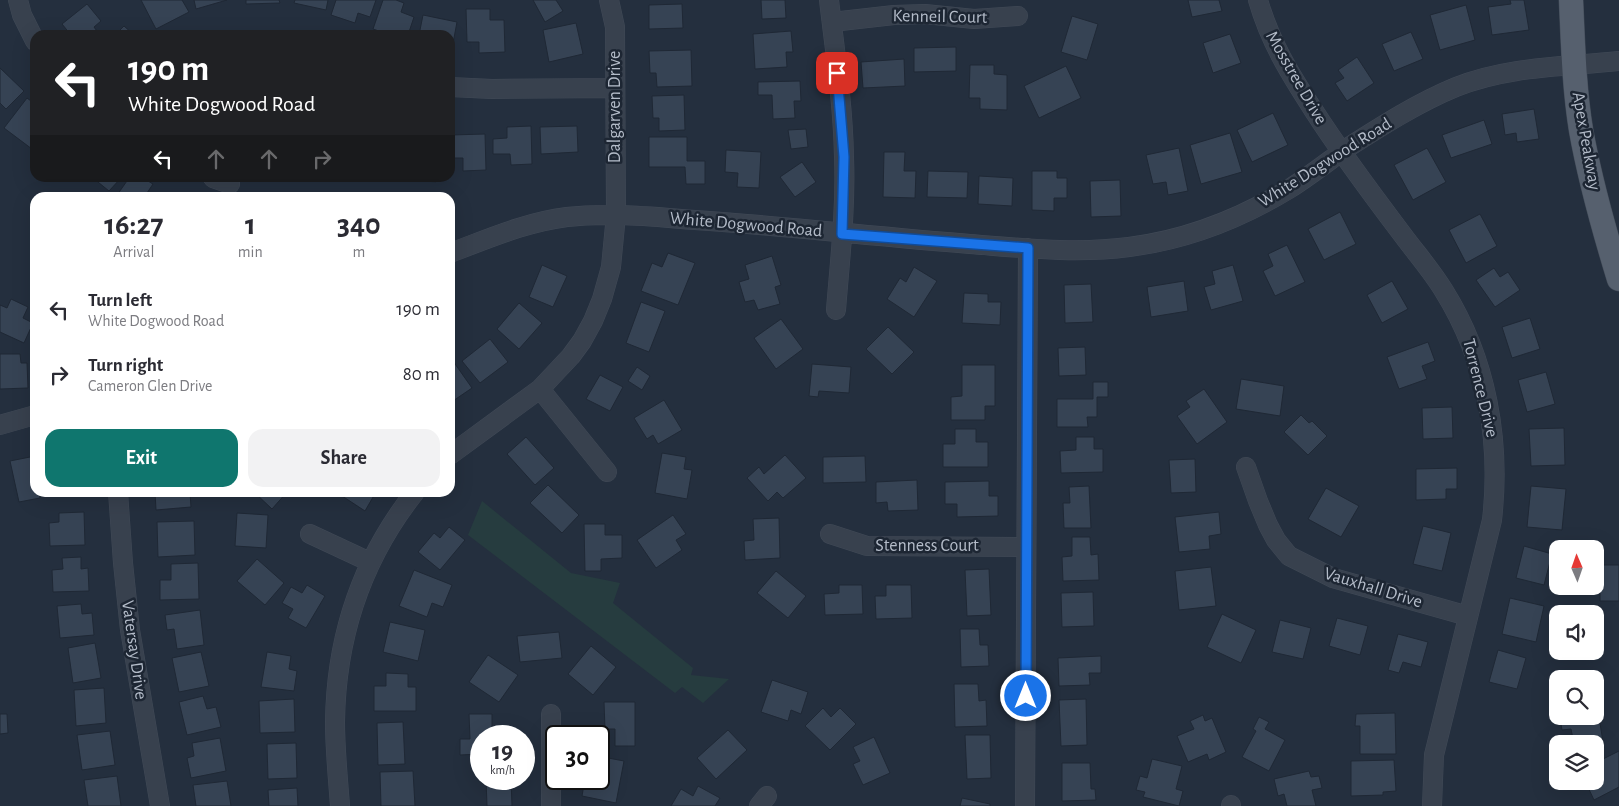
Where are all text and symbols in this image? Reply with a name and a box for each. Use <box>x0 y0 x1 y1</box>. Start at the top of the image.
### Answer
street label: Kenneil Court <box>893 7 988 27</box>
street label: Mosstree Drive <box>1262 28 1330 128</box>
icon: left <box>45 50 110 115</box>
street label: Dalgarven Drive <box>606 51 624 163</box>
text: 190 m <box>128 52 209 87</box>
pin <box>816 52 858 94</box>
icon: arrive <box>823 59 851 87</box>
street label: Apex Peakway <box>1569 91 1604 192</box>
text: White Dogwood Road <box>128 93 315 115</box>
street label: White Dogwood Road <box>1255 115 1395 211</box>
icon: left <box>149 145 177 173</box>
icon: ahead <box>202 145 230 173</box>
icon: ahead <box>255 145 283 173</box>
icon: right <box>308 145 336 173</box>
street label: White Dogwood Road <box>669 209 823 241</box>
text: 16:27 <box>104 210 164 240</box>
text: 1 <box>245 210 256 240</box>
text: 340 <box>337 210 381 240</box>
text: Arrival <box>113 244 154 260</box>
text: min <box>238 244 263 260</box>
text: m <box>352 244 365 260</box>
text: Turn left <box>88 291 152 310</box>
icon: left <box>45 296 73 324</box>
text: 190 m <box>396 300 440 319</box>
text: White Dogwood Road <box>88 313 224 329</box>
street label: Torrence Drive <box>1459 337 1501 439</box>
text: Turn right <box>88 356 163 375</box>
icon: right <box>45 361 73 389</box>
text: 80 m <box>403 365 440 384</box>
text: Cameron Glen Drive <box>88 378 212 394</box>
button: Exit <box>45 429 238 487</box>
button: Share <box>248 429 440 487</box>
street label: Stenness Court <box>875 537 979 555</box>
north arrow <box>1549 540 1604 595</box>
map controls <box>1549 540 1604 790</box>
street label: Vauxhall Drive <box>1322 565 1424 611</box>
street label: Vatersay Drive <box>118 599 150 701</box>
button: sound <box>1549 605 1604 660</box>
position arrow <box>999 669 1051 721</box>
button: search <box>1549 670 1604 725</box>
speed limit sign: 30 <box>545 725 610 790</box>
button: layers <box>1549 735 1604 790</box>
text: 19 <box>492 739 513 764</box>
text: km/h <box>490 764 515 776</box>

